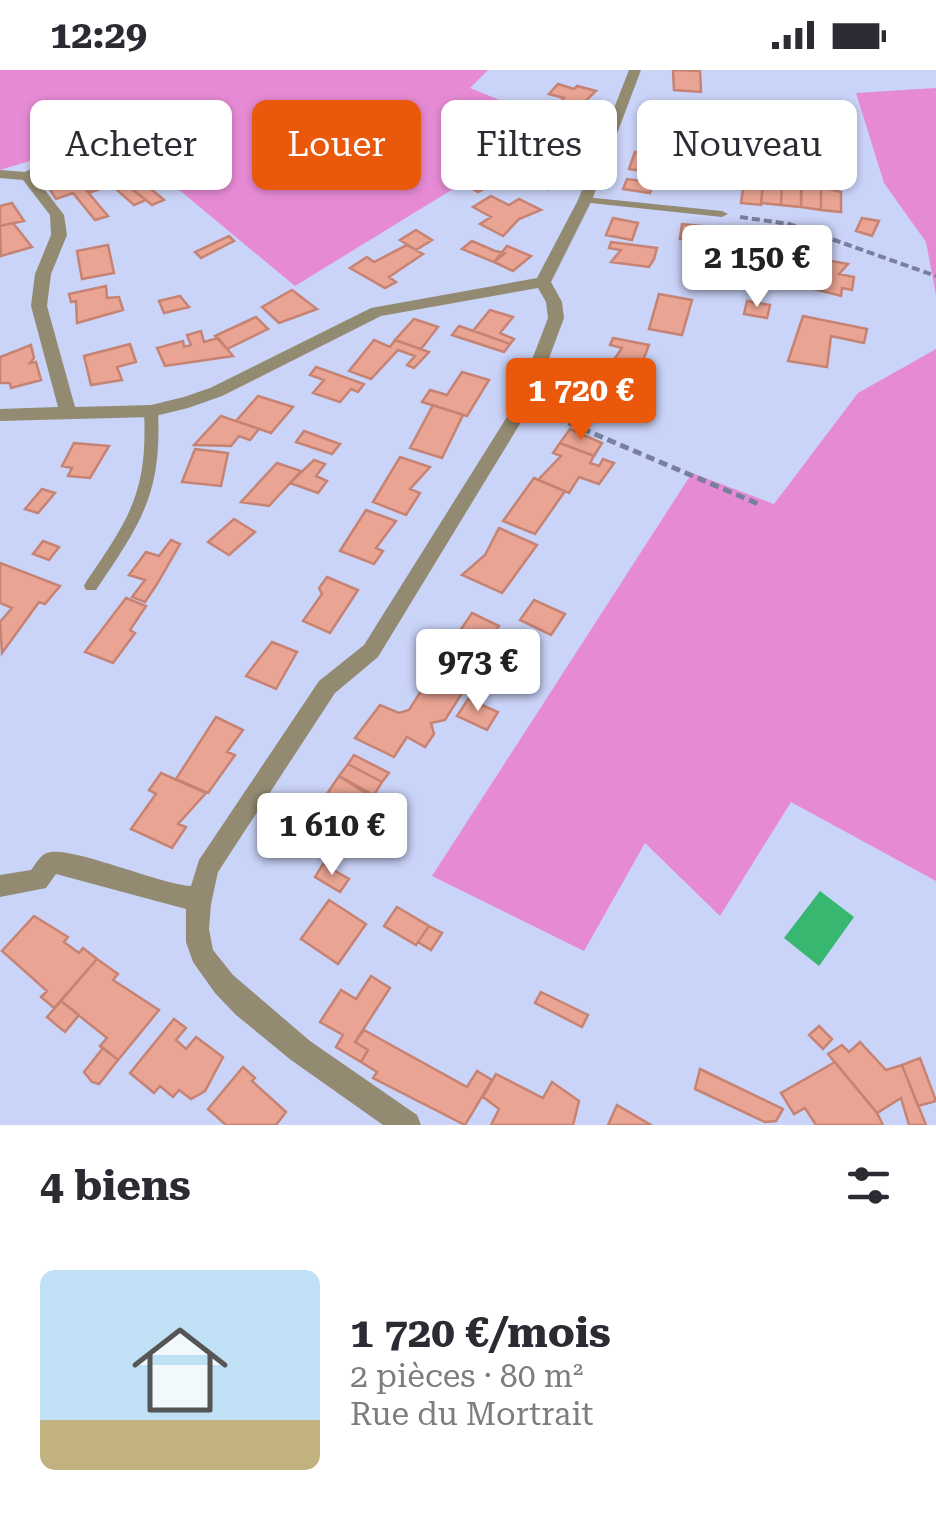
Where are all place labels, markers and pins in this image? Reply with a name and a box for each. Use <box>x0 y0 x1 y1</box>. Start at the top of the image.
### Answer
pin: 2 150 € <box>665 225 849 310</box>
pin: 1 720 € <box>489 358 673 443</box>
pin: 973 € <box>408 629 548 714</box>
pin: 1 610 € <box>240 793 424 878</box>

